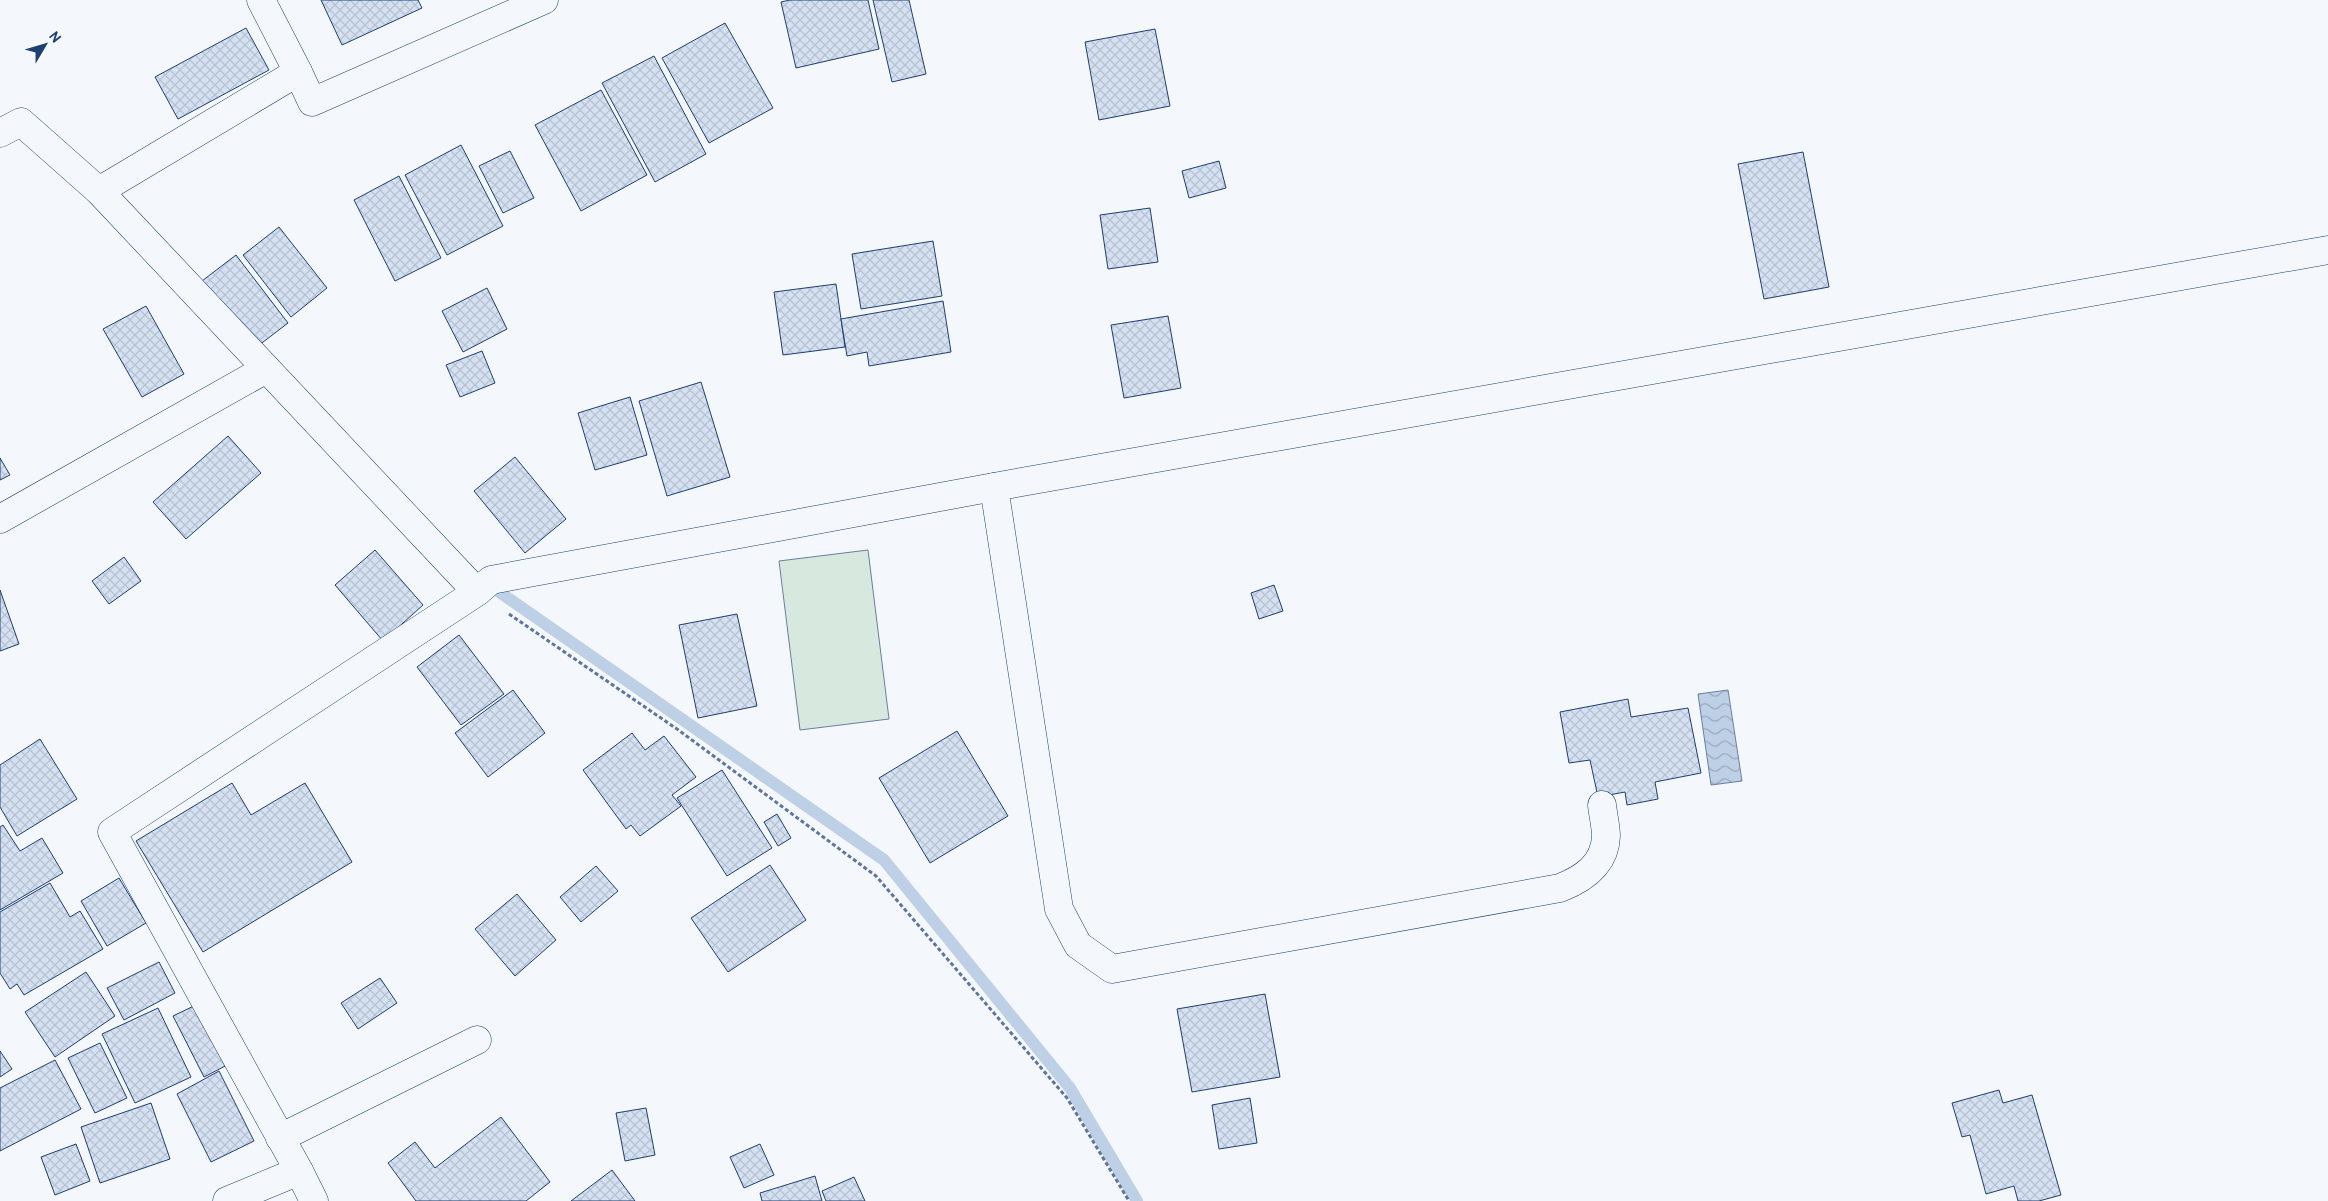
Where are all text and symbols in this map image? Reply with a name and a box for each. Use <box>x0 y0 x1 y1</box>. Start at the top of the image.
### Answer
north arrow <box>20 20 70 70</box>
text: N <box>44 29 64 47</box>

